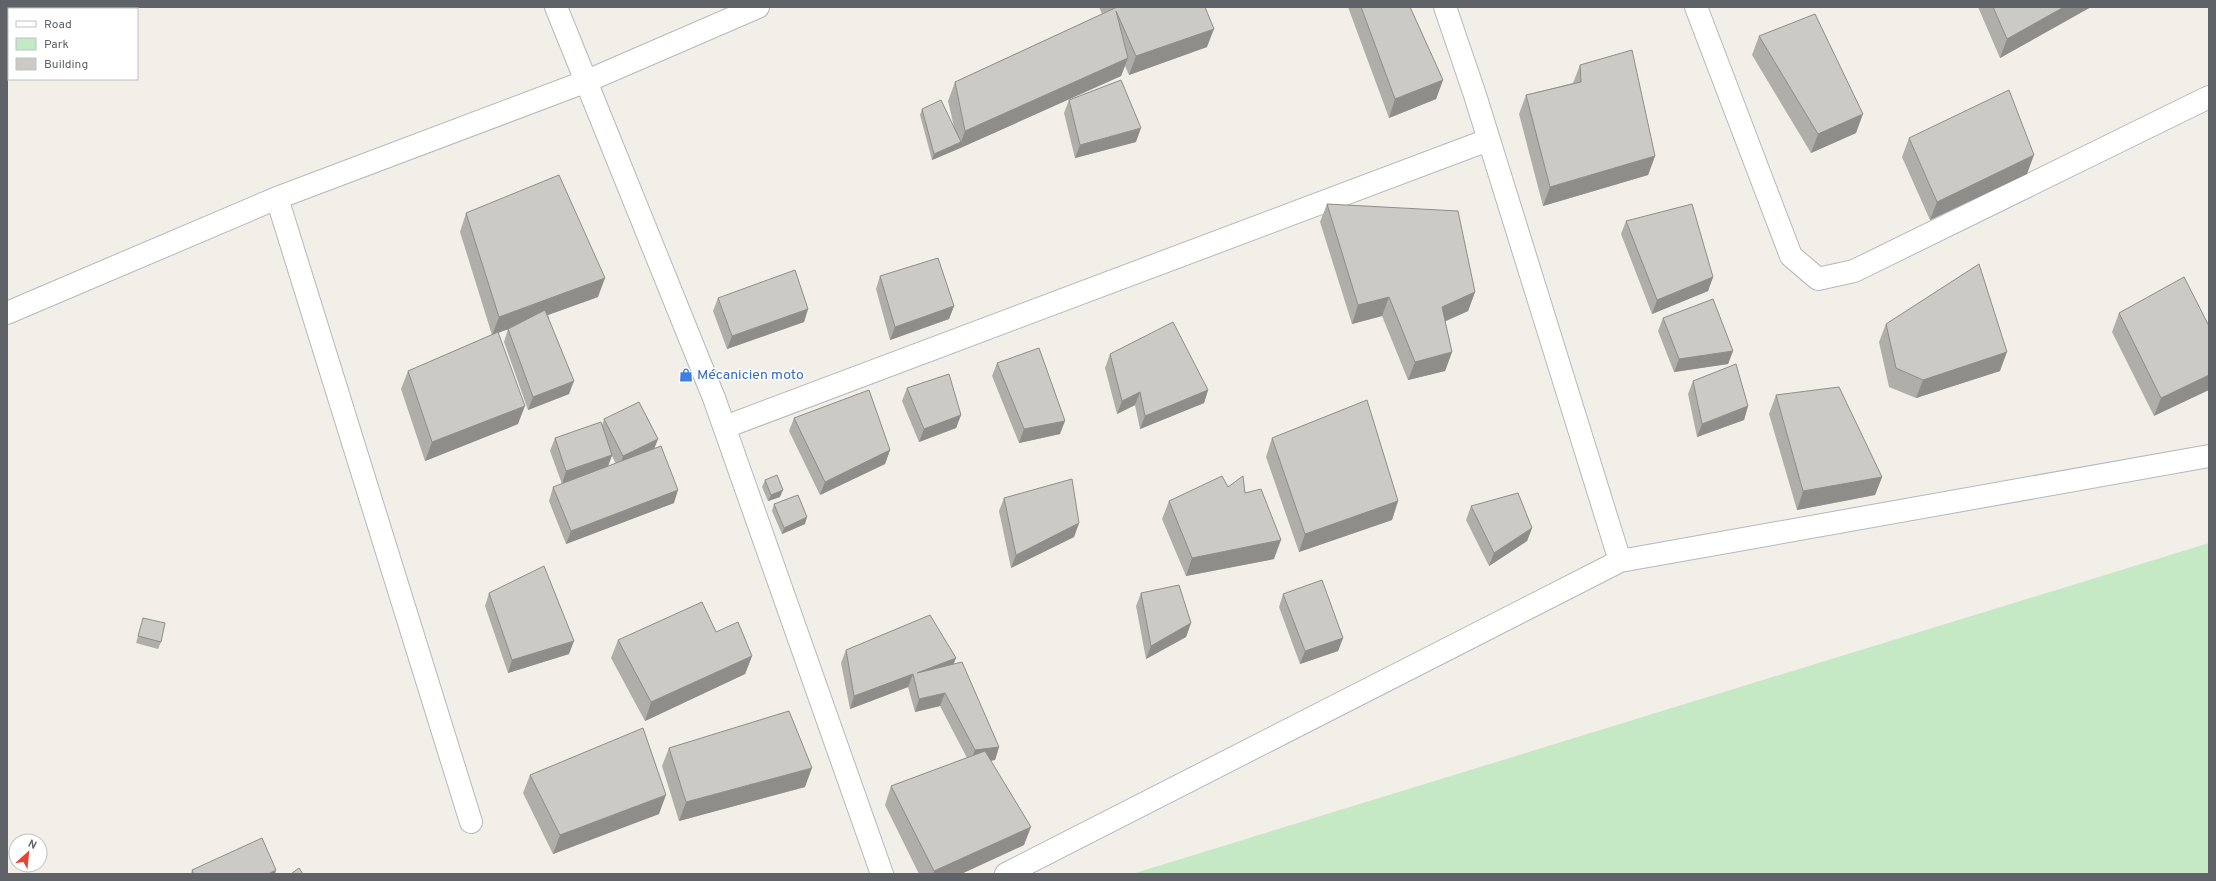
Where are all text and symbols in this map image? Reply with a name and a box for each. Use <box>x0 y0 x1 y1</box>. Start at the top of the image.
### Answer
legend <box>8 8 138 80</box>
text: Road <box>44 17 72 33</box>
text: Park <box>44 37 69 53</box>
text: Building <box>44 57 88 73</box>
shop icon: Mécanicien moto <box>678 367 694 383</box>
place label: Mécanicien moto <box>697 367 804 384</box>
north arrow <box>8 833 48 873</box>
text: N <box>25 837 39 853</box>

